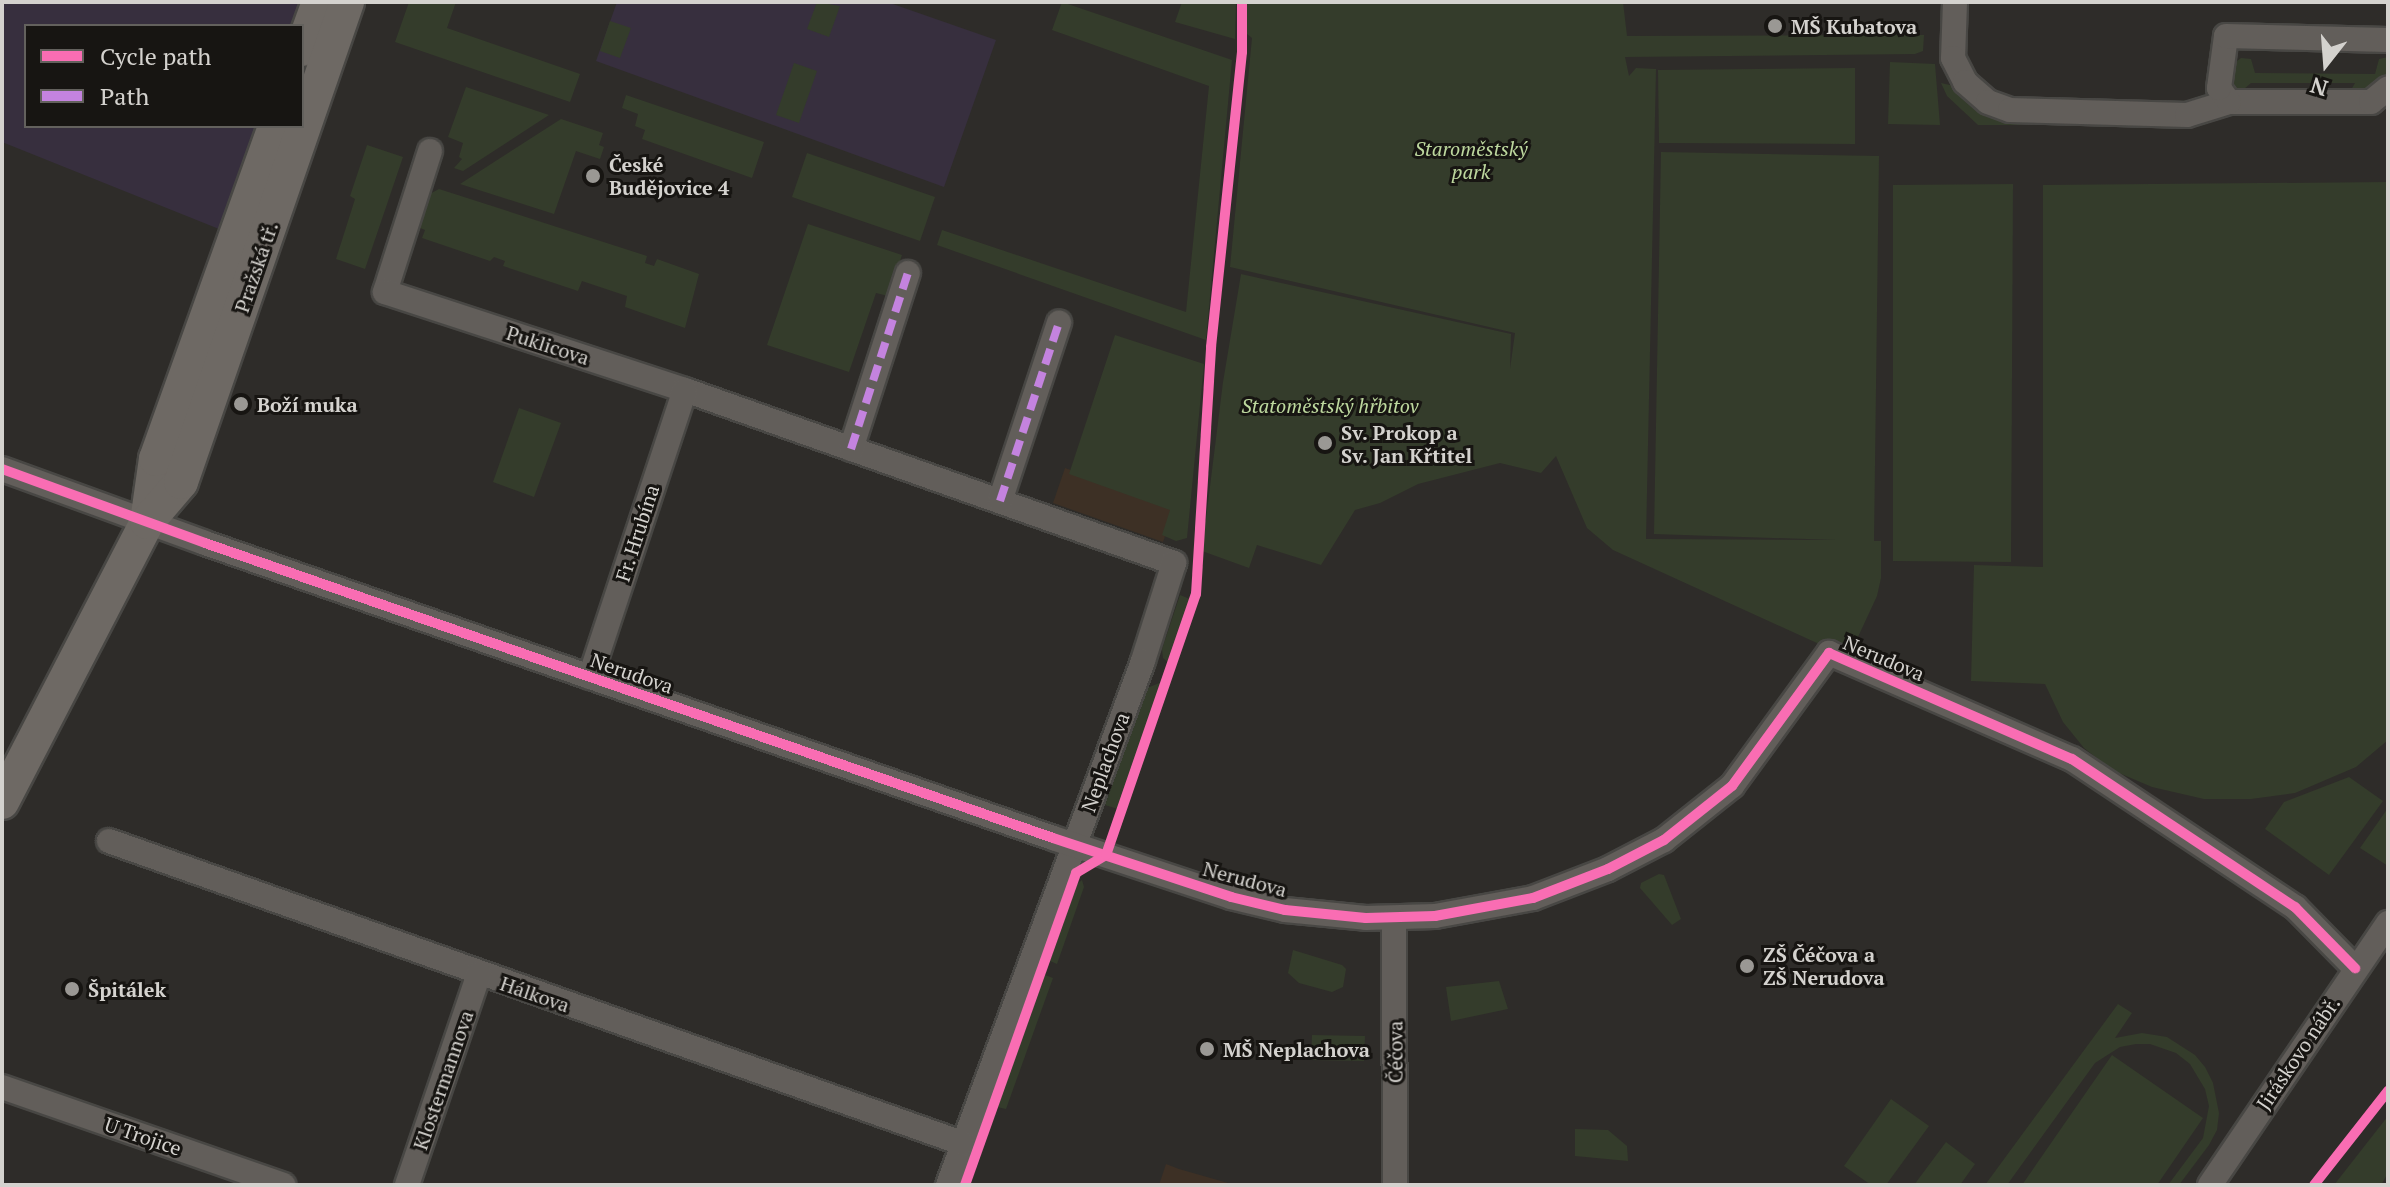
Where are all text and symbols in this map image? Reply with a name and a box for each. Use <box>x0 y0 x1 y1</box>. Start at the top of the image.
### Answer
place label: MŠ Kubatova <box>1791 14 1917 38</box>
marker: MŠ Kubatova <box>1766 17 1784 35</box>
legend <box>24 24 304 128</box>
north arrow <box>2286 24 2366 104</box>
text: Cycle path <box>100 40 211 72</box>
text: N <box>2307 71 2331 104</box>
text: Path <box>100 80 149 112</box>
park label: Staroměstský park <box>1414 137 1528 184</box>
place label: České Budějovice 4 <box>609 152 729 199</box>
marker: České Budějovice 4 <box>584 167 602 185</box>
street label: Pražská tř. <box>229 219 283 315</box>
street label: Puklicova <box>504 320 592 370</box>
place label: Boží muka <box>257 392 358 416</box>
park label: Statoměstský hřbitov <box>1241 393 1419 417</box>
marker: Boží muka <box>232 395 250 413</box>
place label: Sv. Prokop a Sv. Jan Křtitel <box>1341 420 1473 467</box>
marker: Sv. Prokop a Sv. Jan Křtitel <box>1316 434 1334 452</box>
street label: Fr. Hrubína <box>610 481 664 585</box>
street label: Nerudova <box>1840 630 1928 686</box>
street label: Nerudova <box>587 648 677 698</box>
street label: Neplachova <box>1076 709 1134 815</box>
street label: Nerudova <box>1200 856 1290 902</box>
place label: ZŠ Čéčova a ZŠ Nerudova <box>1763 942 1885 989</box>
marker: ZŠ Čéčova a ZŠ Nerudova <box>1738 957 1756 975</box>
street label: Hálkova <box>497 971 573 1017</box>
place label: Špitálek <box>88 977 166 1001</box>
marker: Špitálek <box>63 980 81 998</box>
street label: Jiráskovo nábř. <box>2251 992 2345 1114</box>
street label: Klostermannova <box>408 1007 478 1153</box>
street label: Čéčova <box>1383 1021 1407 1083</box>
place label: MŠ Neplachova <box>1223 1037 1370 1061</box>
marker: MŠ Neplachova <box>1198 1040 1216 1058</box>
street label: U Trojice <box>101 1112 185 1160</box>

